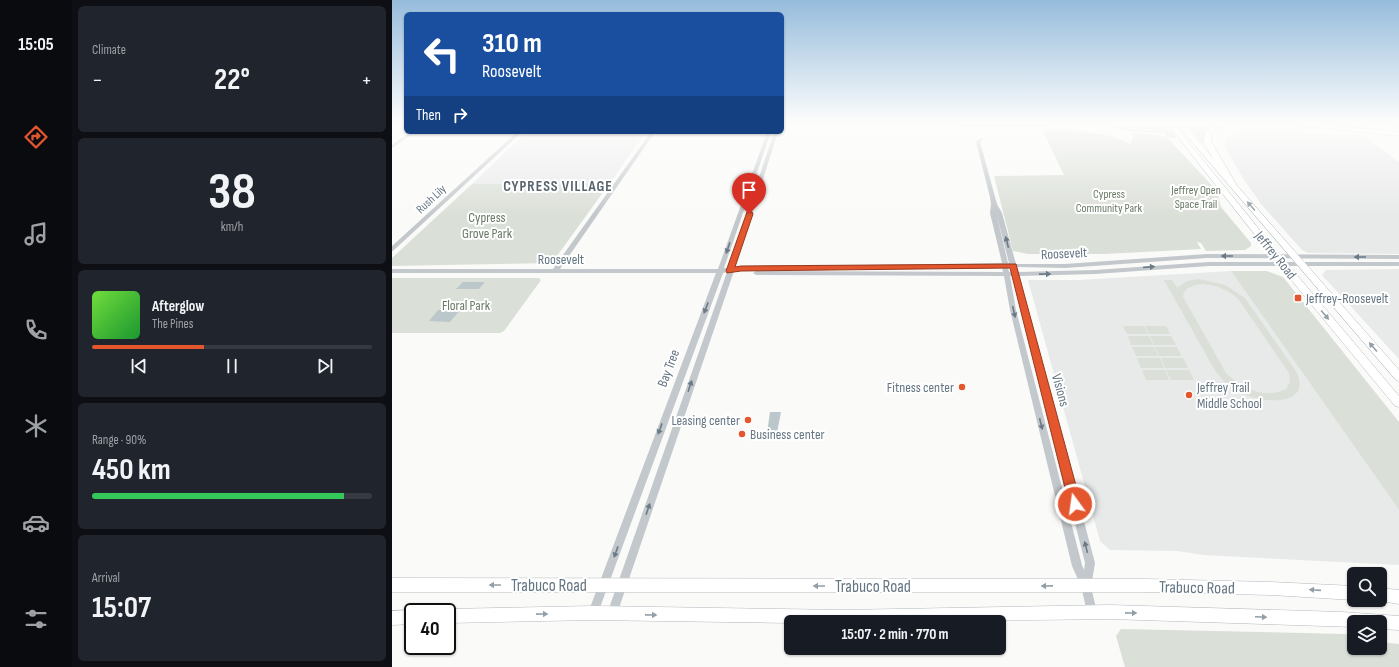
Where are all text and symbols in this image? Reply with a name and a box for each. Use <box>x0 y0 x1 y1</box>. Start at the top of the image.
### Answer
text: 310 m <box>482 27 542 60</box>
icon: left <box>416 28 468 80</box>
text: 15:05 <box>18 34 54 55</box>
text: Climate <box>92 42 126 58</box>
text: Roosevelt <box>482 61 542 82</box>
text: 22° <box>214 62 250 98</box>
text: − <box>92 67 103 94</box>
text: + <box>361 67 372 94</box>
icon: right <box>449 104 471 126</box>
text: Then <box>416 106 441 125</box>
icon: directions <box>22 123 50 151</box>
text: 38 <box>208 161 256 224</box>
pin <box>732 173 766 214</box>
district label: CYPRESS VILLAGE <box>503 177 613 196</box>
icon: arrive <box>738 179 760 201</box>
street label: Rush Lily <box>413 182 450 217</box>
park label: Jeffrey Open Space Trail <box>1170 183 1221 212</box>
park label: Cypress Community Park <box>1076 187 1143 216</box>
one-way arrow <box>1246 201 1255 211</box>
park label: Cypress Grove Park <box>462 209 513 242</box>
text: km/h <box>221 219 243 235</box>
icon: music <box>22 220 50 248</box>
street label: Jeffrey Road <box>1250 227 1300 283</box>
one-way arrow <box>1004 236 1010 248</box>
one-way arrow <box>725 242 731 254</box>
street label: Roosevelt <box>1040 244 1088 263</box>
street label: Roosevelt <box>538 251 584 268</box>
one-way arrow <box>1220 253 1233 259</box>
one-way arrow <box>1353 254 1366 260</box>
one-way arrow <box>1143 264 1155 271</box>
one-way arrow <box>1039 270 1051 277</box>
place label: Jeffrey-Roosevelt <box>1305 290 1389 307</box>
marker: Jeffrey-Roosevelt <box>1293 293 1303 303</box>
text: Afterglow <box>152 297 204 316</box>
park label: Floral Park <box>442 297 491 314</box>
one-way arrow <box>703 302 709 314</box>
one-way arrow <box>1011 306 1017 318</box>
one-way arrow <box>1321 310 1330 321</box>
icon: phone <box>22 316 50 344</box>
text: The Pines <box>152 316 193 332</box>
one-way arrow <box>1368 342 1377 352</box>
street label: Bay Tree <box>654 347 683 389</box>
icon: previous <box>128 355 150 377</box>
icon: pause <box>221 355 243 377</box>
icon: next <box>314 355 336 377</box>
street label: Visions <box>1048 372 1073 408</box>
place label: Fitness center <box>887 379 954 396</box>
place label: Jeffrey Trail Middle School <box>1196 379 1262 412</box>
one-way arrow <box>687 380 693 392</box>
marker: Fitness center <box>957 382 967 392</box>
marker: Jeffrey Trail Middle School <box>1184 390 1194 400</box>
icon: climate <box>22 412 50 440</box>
place label: Leasing center <box>671 412 740 429</box>
marker: Leasing center <box>743 415 753 425</box>
one-way arrow <box>1038 418 1044 430</box>
one-way arrow <box>657 424 663 436</box>
place label: Business center <box>750 426 825 443</box>
marker: Business center <box>737 429 747 439</box>
text: Range · 90% <box>92 432 146 448</box>
text: 450 km <box>92 452 171 488</box>
position arrow <box>1054 483 1096 525</box>
one-way arrow <box>645 503 651 515</box>
icon: car <box>22 509 50 537</box>
one-way arrow <box>1083 540 1089 552</box>
one-way arrow <box>613 546 619 558</box>
map controls <box>1347 567 1387 655</box>
button: search <box>1347 567 1387 607</box>
text: Arrival <box>92 570 120 586</box>
street label: Trabuco Road <box>511 576 587 596</box>
street label: Trabuco Road <box>835 577 911 597</box>
street label: Trabuco Road <box>1159 577 1235 599</box>
one-way arrow <box>488 582 501 588</box>
one-way arrow <box>812 583 825 589</box>
one-way arrow <box>1040 583 1053 589</box>
one-way arrow <box>1309 587 1321 594</box>
text: 15:07 <box>92 590 151 626</box>
speed limit sign: 40 <box>404 603 456 655</box>
icon: filters <box>22 605 50 633</box>
one-way arrow <box>1125 610 1138 616</box>
one-way arrow <box>536 611 549 617</box>
one-way arrow <box>645 611 657 618</box>
one-way arrow <box>1255 613 1267 620</box>
button: layers <box>1347 615 1387 655</box>
text: 15:07 · 2 min · 770 m <box>841 625 949 644</box>

